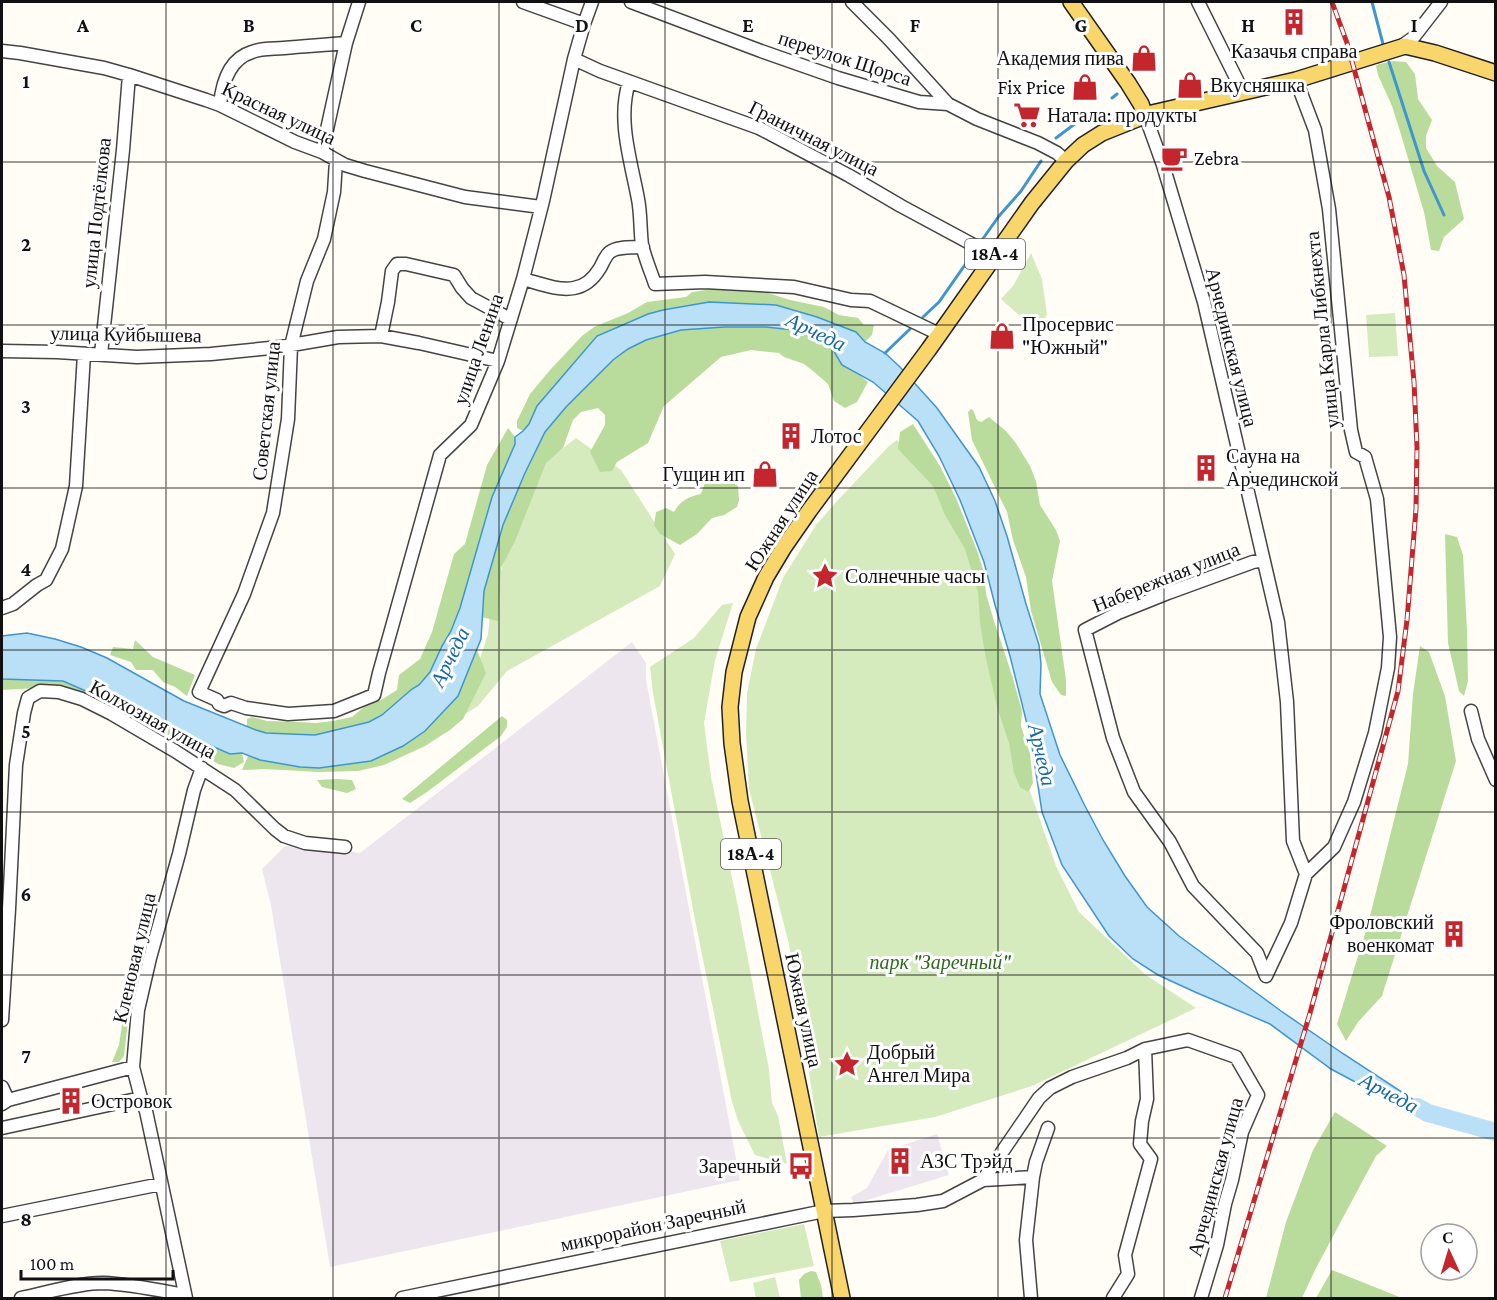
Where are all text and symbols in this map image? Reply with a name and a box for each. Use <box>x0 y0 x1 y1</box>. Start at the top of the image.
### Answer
building icon: Казачья справа <box>1279 7 1309 37</box>
text: A <box>76 14 90 36</box>
text: B <box>243 14 255 36</box>
text: C <box>410 14 422 36</box>
text: D <box>575 14 589 36</box>
text: E <box>742 14 754 36</box>
text: F <box>910 14 921 36</box>
text: G <box>1075 14 1088 36</box>
text: H <box>1241 14 1255 36</box>
text: I <box>1411 14 1418 36</box>
street label: переулок Щорса <box>775 26 914 91</box>
place label: Казачья справа <box>1231 40 1357 63</box>
shop icon: Академия пива <box>1129 43 1159 73</box>
place label: Академия пива <box>996 47 1124 70</box>
text: 1 <box>22 70 30 92</box>
shop icon: Вкусняшка <box>1175 70 1205 100</box>
shop icon: Fix Price <box>1070 72 1100 102</box>
place label: Вкусняшка <box>1210 74 1305 97</box>
place label: Fix Price <box>998 76 1065 98</box>
street label: Красная улица <box>218 77 339 150</box>
street label: Граничная улица <box>745 96 883 181</box>
supermarket icon: Натала: продукты <box>1012 100 1042 130</box>
place label: Натала: продукты <box>1047 104 1197 127</box>
street label: улица Подтёлкова <box>77 136 116 290</box>
cafe icon: Zebra <box>1159 143 1189 173</box>
place label: Zebra <box>1194 147 1239 169</box>
street label: улица Карла Либкнехта <box>1301 230 1344 430</box>
text: 2 <box>21 233 31 255</box>
road number: 18А-4 <box>965 239 1025 269</box>
street label: Арчединская улица <box>1201 265 1263 429</box>
street label: улица Ленина <box>449 290 508 408</box>
water label: Арчеда <box>781 307 850 356</box>
place label: Просервис "Южный" <box>1022 313 1114 358</box>
shop icon: Просервис "Южный" <box>987 321 1017 351</box>
street label: улица Куйбышева <box>50 322 202 347</box>
street label: Советская улица <box>248 340 285 482</box>
text: 3 <box>21 395 31 417</box>
building icon: Лотос <box>776 421 806 451</box>
place label: Лотос <box>811 425 862 447</box>
place label: Сауна на Арчединской <box>1226 445 1339 491</box>
building icon: Сауна на Арчединской <box>1191 453 1221 483</box>
shop icon: Гущин ип <box>750 459 780 489</box>
place label: Гущин ип <box>662 463 745 486</box>
street label: Южная улица <box>740 465 823 575</box>
street label: Набережная улица <box>1089 537 1243 617</box>
text: 4 <box>21 558 32 580</box>
place icon: Солнечные часы <box>810 561 840 591</box>
place label: Солнечные часы <box>845 565 985 587</box>
water label: Арчеда <box>425 623 475 692</box>
street label: Колхозная улица <box>85 675 220 764</box>
text: 5 <box>21 720 31 742</box>
water label: Арчеда <box>1023 720 1061 788</box>
road number: 18А-4 <box>721 839 781 869</box>
text: 6 <box>21 883 31 905</box>
street label: Кленовая улица <box>108 890 161 1026</box>
place label: Фроловский военкомат <box>1329 911 1434 956</box>
building icon: Фроловский военкомат <box>1439 919 1469 949</box>
street label: Южная улица <box>780 951 827 1070</box>
park label: парк "Заречный" <box>870 951 1011 974</box>
place label: Добрый Ангел Мира <box>867 1041 970 1087</box>
text: 7 <box>21 1045 31 1067</box>
place icon: Добрый Ангел Мира <box>832 1049 862 1079</box>
water label: Арчеда <box>1354 1067 1422 1118</box>
building icon: Островок <box>56 1086 86 1116</box>
place label: Островок <box>91 1090 173 1113</box>
street label: Арчединская улица <box>1183 1095 1248 1259</box>
building icon: АЗС Трэйд <box>885 1146 915 1176</box>
place label: АЗС Трэйд <box>920 1150 1012 1173</box>
bus stop icon: Заречный <box>786 1151 816 1181</box>
place label: Заречный <box>699 1155 781 1178</box>
street label: микрорайон Заречный <box>558 1195 748 1256</box>
text: 8 <box>20 1208 32 1230</box>
north arrow <box>1419 1222 1479 1282</box>
text: С <box>1442 1229 1454 1246</box>
scale bar <box>21 1243 172 1281</box>
text: 100 m <box>30 1254 75 1274</box>

